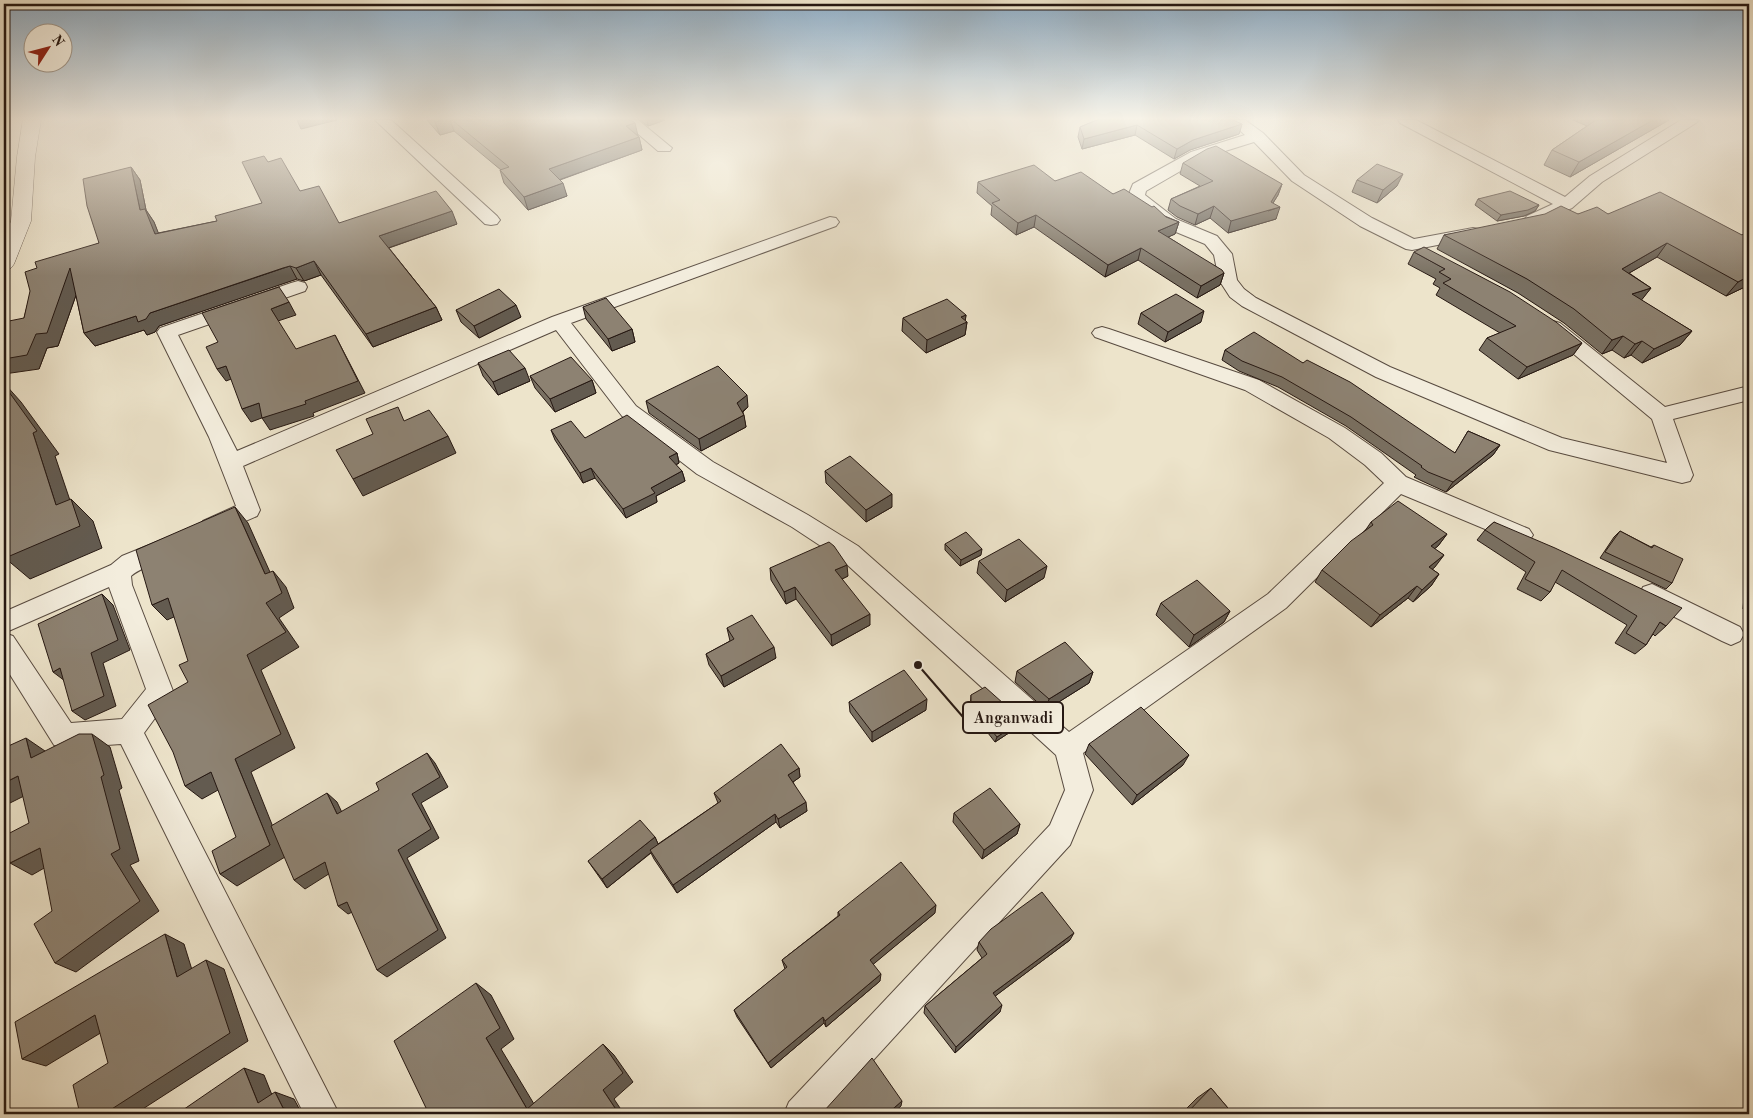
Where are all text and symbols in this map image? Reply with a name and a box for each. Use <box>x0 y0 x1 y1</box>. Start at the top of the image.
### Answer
north arrow <box>22 22 72 72</box>
text: N <box>49 33 67 50</box>
callout: Anganwadi <box>963 702 1063 733</box>
text: Anganwadi <box>973 711 1053 727</box>

